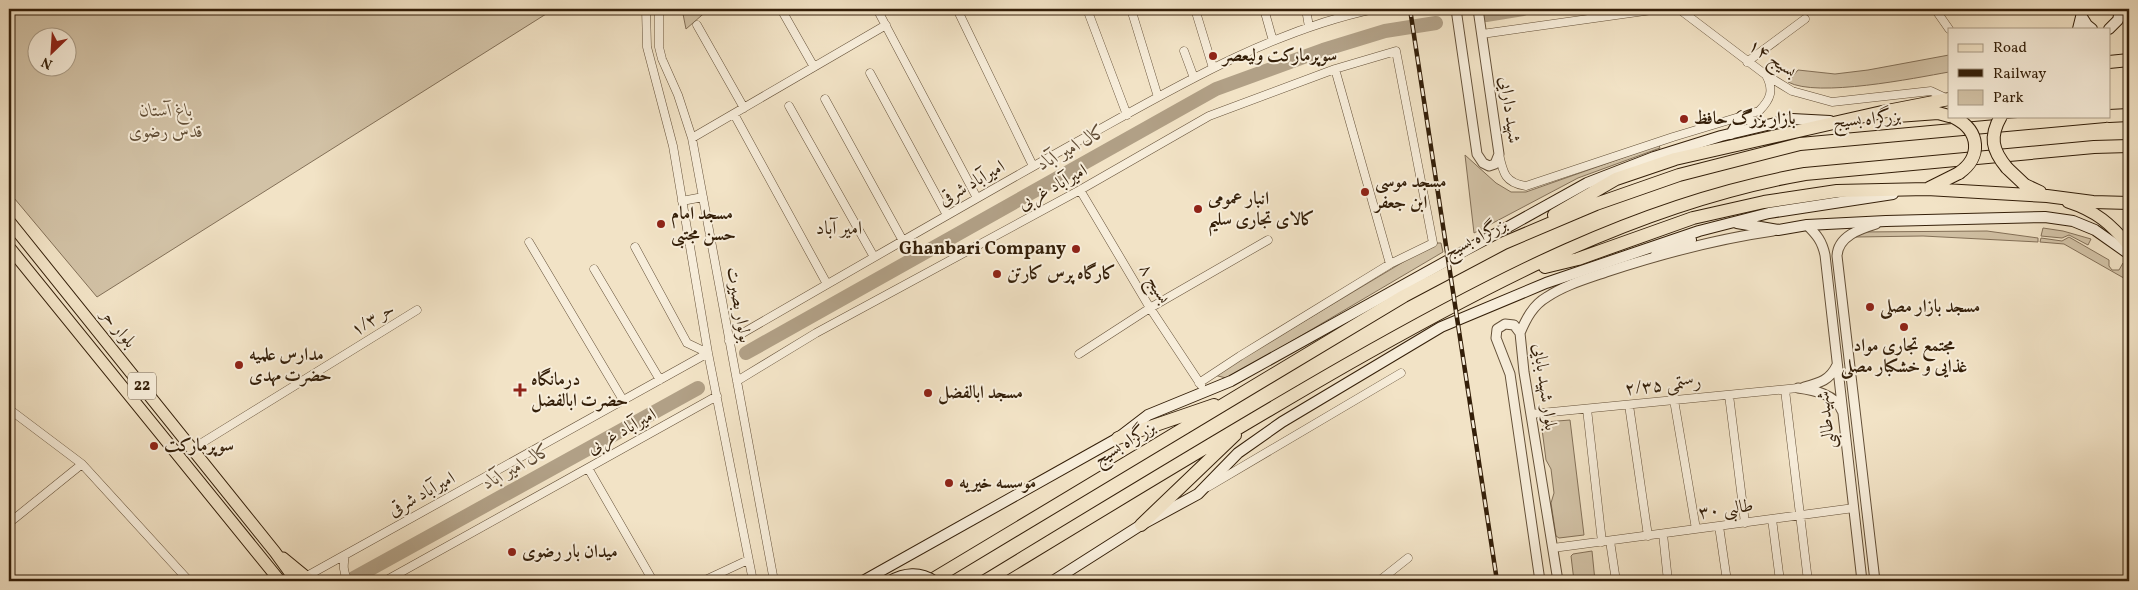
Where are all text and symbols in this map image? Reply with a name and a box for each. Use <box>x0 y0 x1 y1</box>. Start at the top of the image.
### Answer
north arrow <box>28 28 78 78</box>
legend <box>1948 28 2110 118</box>
street label: بسیج ۱۴ <box>1742 34 1801 86</box>
text: Road <box>1993 38 2027 59</box>
place label: سوپرمارکت ولیعصر <box>1221 44 1337 69</box>
marker: سوپرمارکت ولیعصر <box>1207 50 1219 62</box>
text: N <box>39 52 56 73</box>
text: Railway <box>1993 64 2046 85</box>
street label: شهید دارایی <box>1492 75 1526 145</box>
text: Park <box>1993 88 2024 109</box>
park label: باغ آستان قدس رضوی <box>129 99 203 145</box>
street label: بزرگراه بسیج <box>1832 104 1902 137</box>
place label: بازار بزرگ حافظ <box>1694 107 1796 132</box>
marker: بازار بزرگ حافظ <box>1678 113 1690 125</box>
water label: کال امیر آباد <box>1033 118 1111 178</box>
street label: امیرآباد شرقی <box>934 155 1010 213</box>
street label: امیرآباد غربی <box>1014 159 1092 217</box>
place label: مسجد موسی ابن جعفر <box>1373 170 1446 216</box>
marker: مسجد موسی ابن جعفر <box>1359 186 1371 198</box>
place label: انبار عمومی کالای تجاری سلیم <box>1207 187 1315 237</box>
place label: مسجد امام حسن مجتبی <box>671 202 736 249</box>
marker: انبار عمومی کالای تجاری سلیم <box>1192 203 1204 215</box>
street label: بزرگراه بسیج <box>1439 211 1513 267</box>
district label: امیر آباد <box>816 216 862 242</box>
marker: مسجد امام حسن مجتبی <box>655 218 667 230</box>
place label: Ghanbari Company <box>899 237 1066 262</box>
marker: Ghanbari Company <box>1070 243 1082 255</box>
street label: بسیج ۸ <box>1131 259 1176 310</box>
place label: کارگاه پرس کارتن <box>1007 262 1116 287</box>
street label: بولوار بصیرت <box>719 265 757 345</box>
marker: کارگاه پرس کارتن <box>991 268 1003 280</box>
place label: مسجد بازار مصلی <box>1879 295 1980 320</box>
street label: حر ۱/۳ <box>346 297 400 343</box>
marker: مسجد بازار مصلی <box>1864 301 1876 313</box>
street label: بلوار حر <box>93 302 142 354</box>
marker: مجتمع تجاری مواد غذایی و خشکبار مصلی <box>1898 321 1910 333</box>
place label: مجتمع تجاری مواد غذایی و خشکبار مصلی <box>1840 334 1967 380</box>
street label: بلوار شهید بابایی <box>1526 342 1562 432</box>
place label: مدارس علمیه حضرت مهدی <box>249 343 332 389</box>
marker: مدارس علمیه حضرت مهدی <box>233 359 245 371</box>
place label: درمانگاه حضرت ابالفضل <box>531 367 628 414</box>
street label: رستمی ۲/۳۵ <box>1624 370 1702 402</box>
road number: 22 <box>128 372 156 400</box>
place label: مسجد ابالفضل <box>938 381 1023 406</box>
marker: درمانگاه حضرت ابالفضل <box>513 383 527 397</box>
marker: مسجد ابالفضل <box>922 387 934 399</box>
street label: شهیدطالبی <box>1811 390 1844 450</box>
street label: امیرآباد غربی <box>583 403 661 461</box>
street label: بزرگراه بسیج <box>1089 415 1162 474</box>
place label: سوپرمارکت <box>164 434 234 459</box>
water label: کال امیر آباد <box>478 437 556 497</box>
marker: سوپرمارکت <box>148 440 160 452</box>
street label: امیرآباد شرقی <box>384 466 460 524</box>
place label: موسسه خیریه <box>959 471 1036 496</box>
marker: موسسه خیریه <box>943 477 955 489</box>
street label: طالبی ۳۰ <box>1697 494 1755 527</box>
place label: میدان بار رضوی <box>522 540 618 565</box>
marker: میدان بار رضوی <box>506 546 518 558</box>

